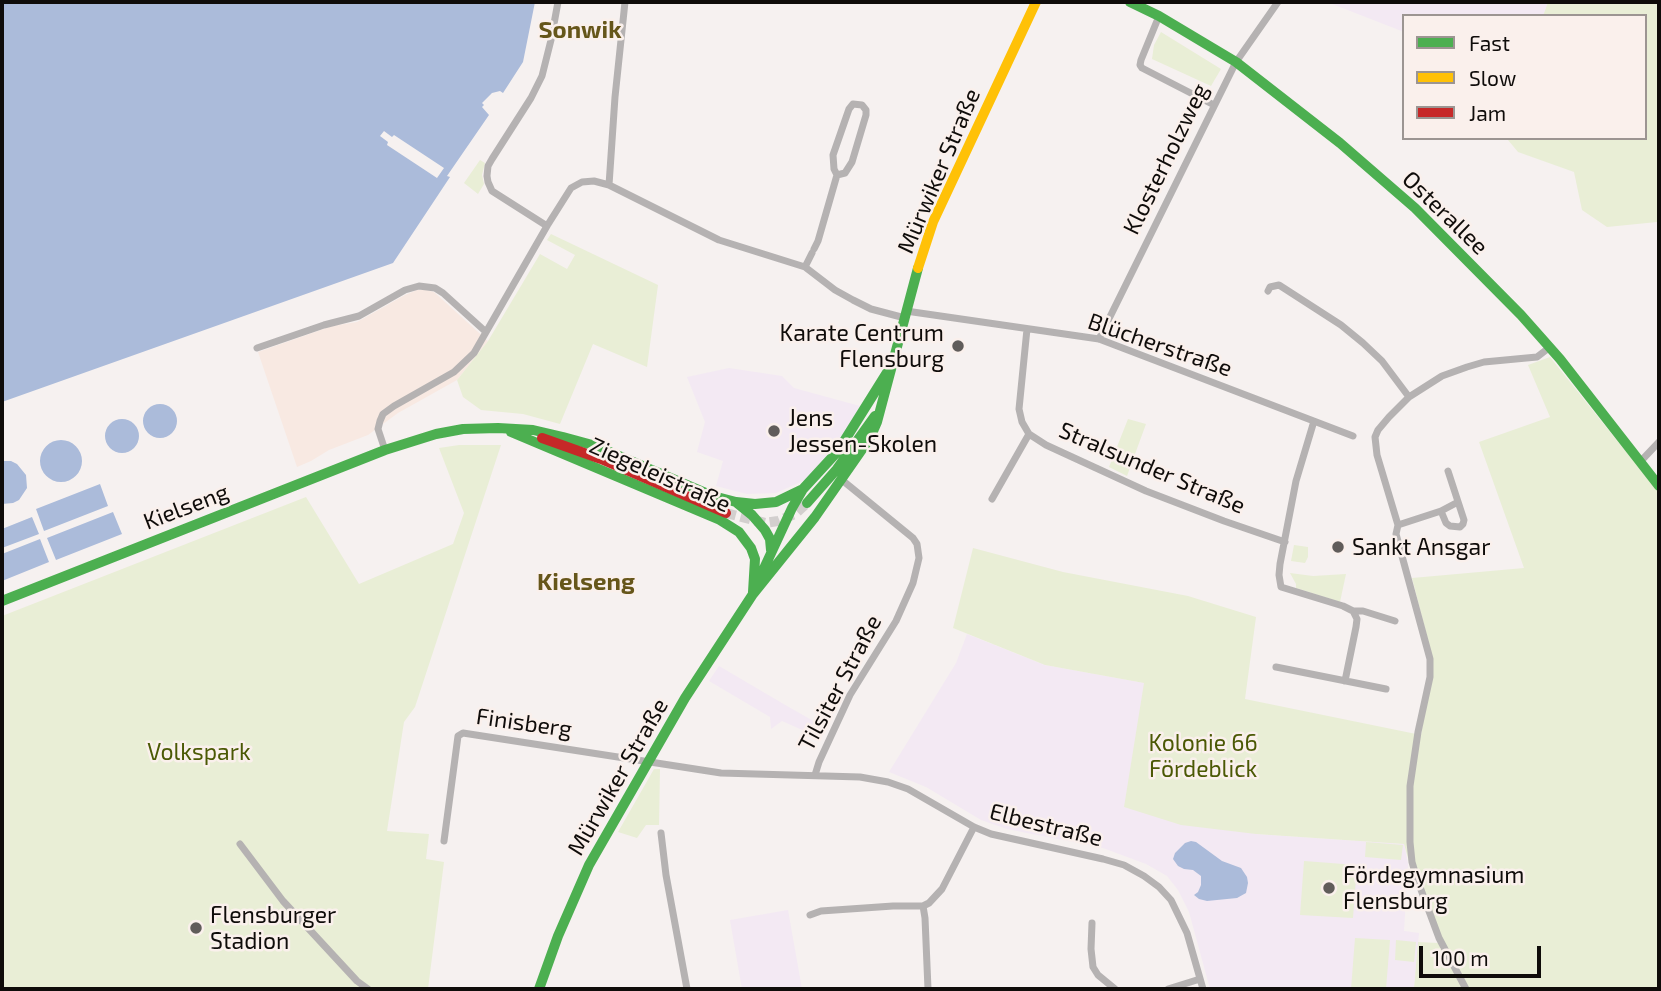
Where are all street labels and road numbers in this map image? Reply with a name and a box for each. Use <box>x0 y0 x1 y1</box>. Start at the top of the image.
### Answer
street label: Klosterholzweg <box>1118 79 1214 239</box>
street label: Mürwiker Straße <box>892 84 986 258</box>
street label: Osterallee <box>1396 165 1494 261</box>
street label: Blücherstraße <box>1084 307 1236 383</box>
street label: Stralsunder Straße <box>1055 416 1249 520</box>
street label: Ziegeleistraße <box>585 432 735 518</box>
street label: Kielseng <box>140 478 232 536</box>
street label: Tilsiter Straße <box>793 610 887 756</box>
street label: Mürwiker Straße <box>562 694 674 860</box>
street label: Finisberg <box>474 703 574 743</box>
street label: Elbestraße <box>987 798 1105 852</box>

